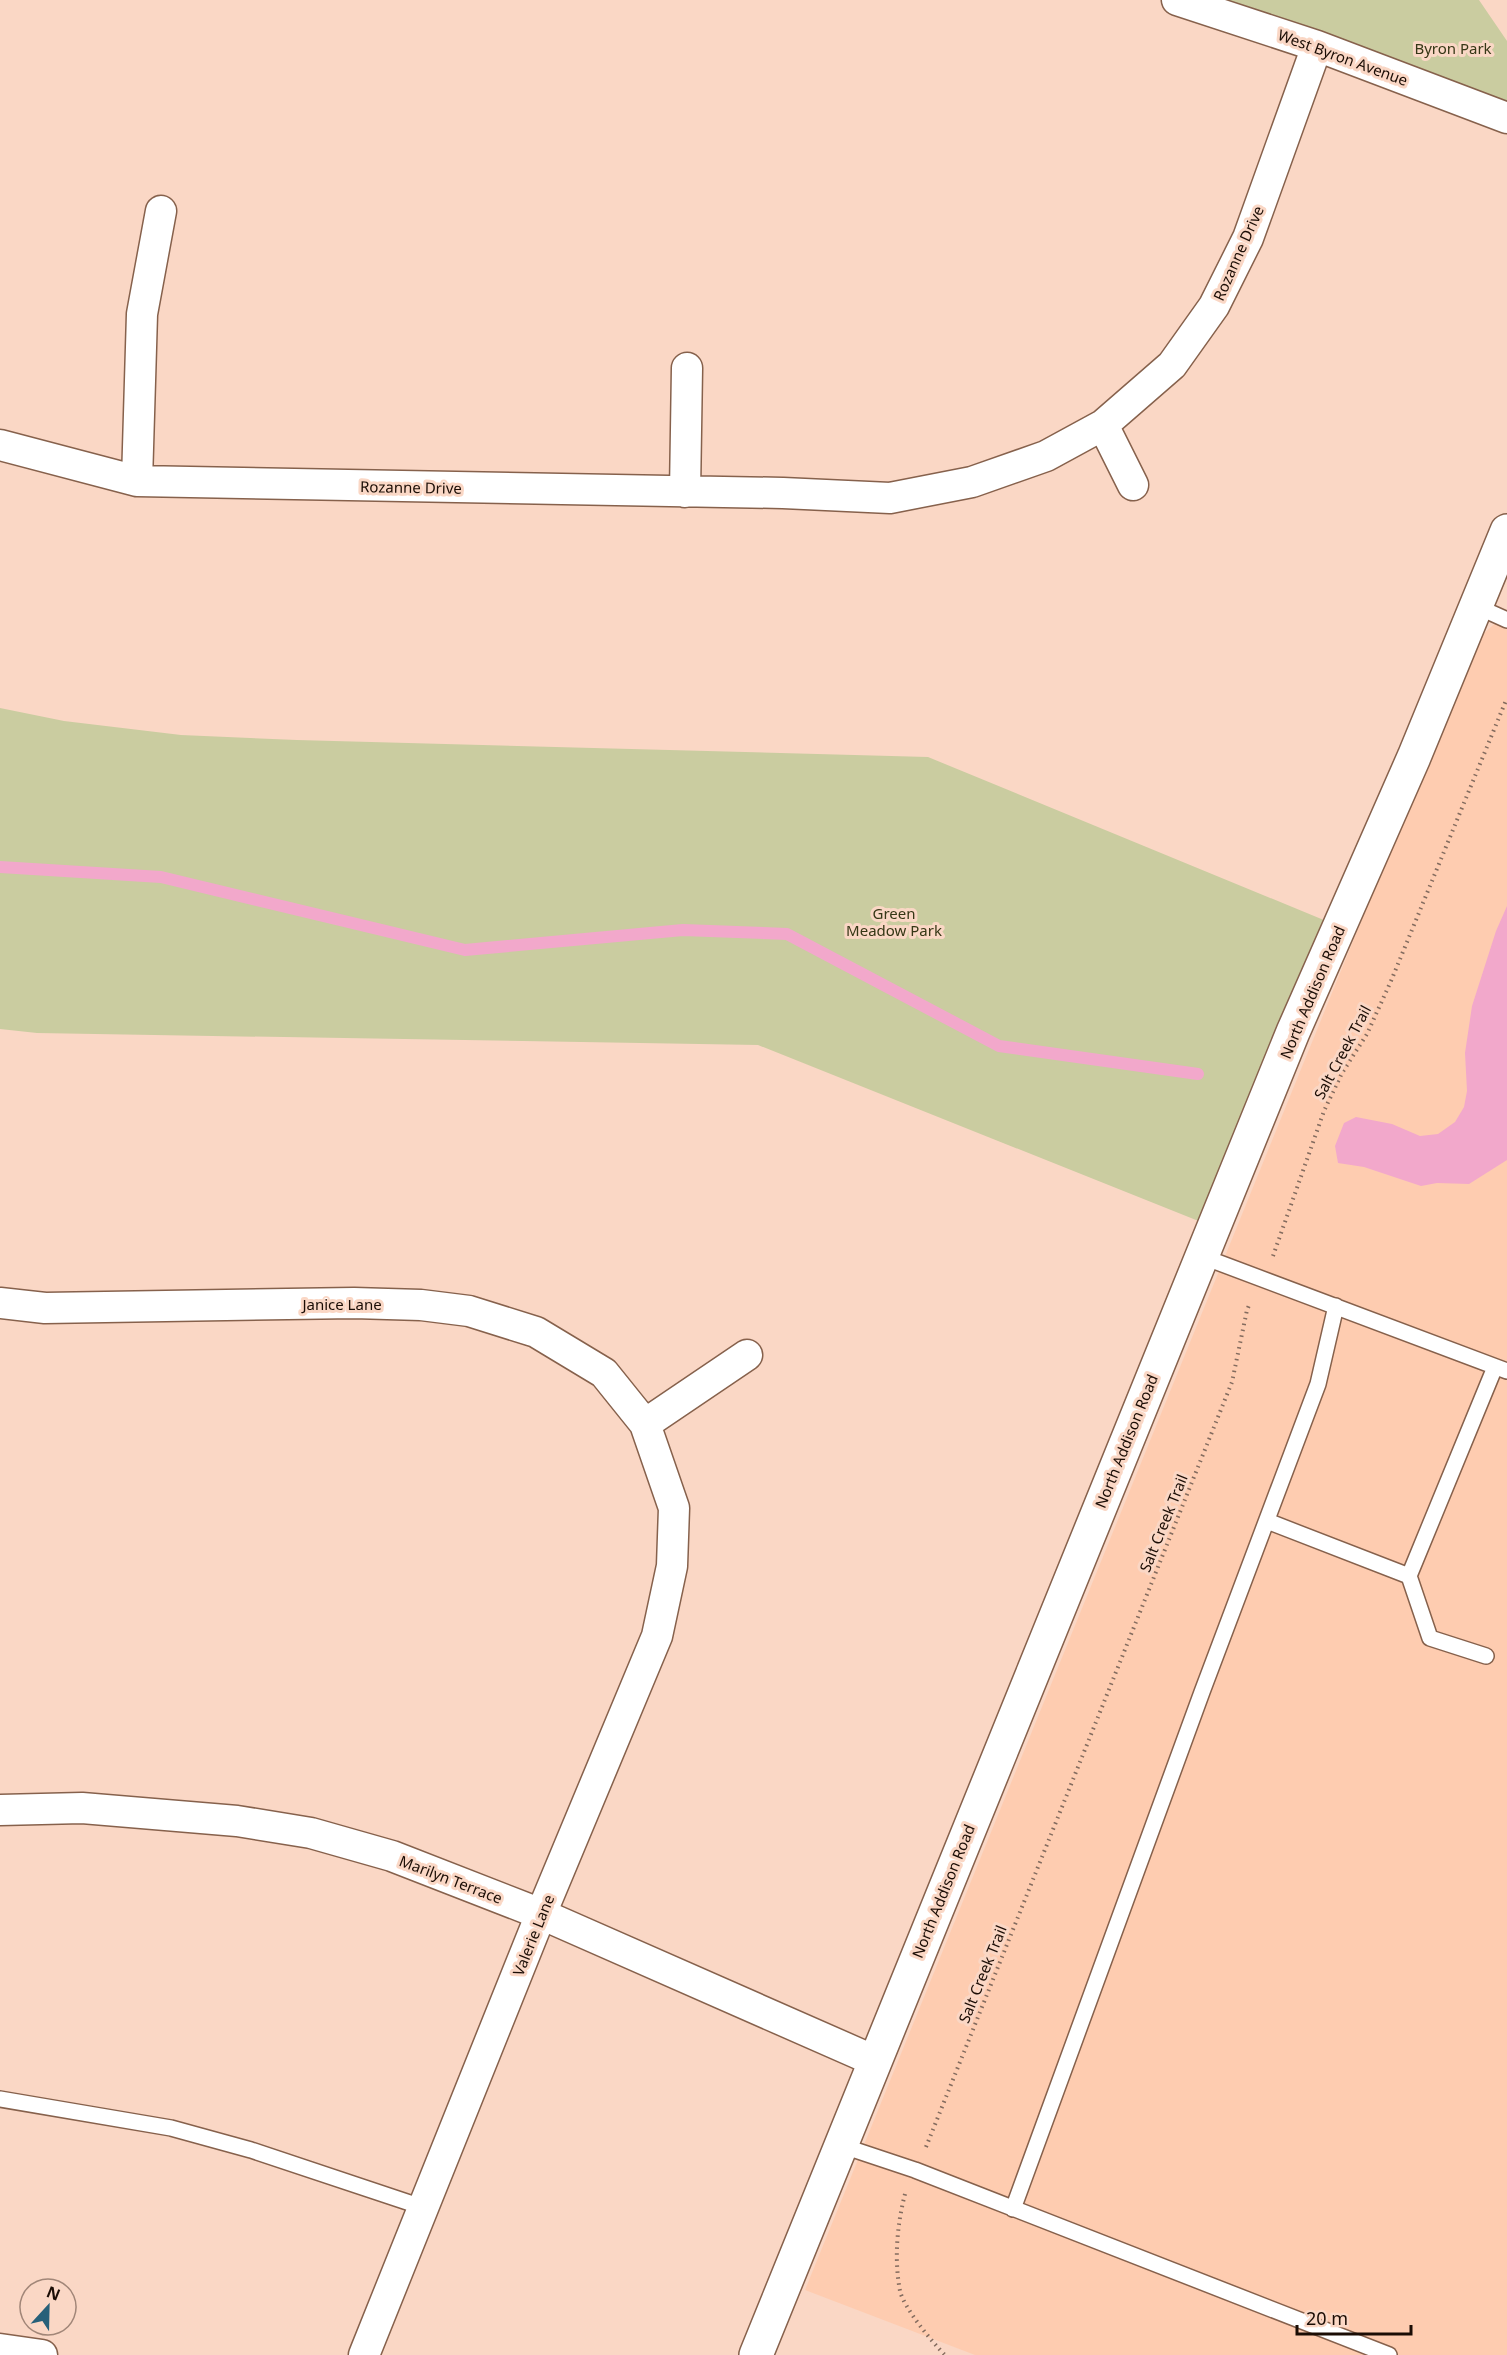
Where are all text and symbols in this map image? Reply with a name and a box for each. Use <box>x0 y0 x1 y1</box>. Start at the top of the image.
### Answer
street label: West Byron Avenue <box>1275 24 1411 90</box>
park label: Byron Park <box>1414 38 1492 58</box>
street label: Rozanne Drive <box>1208 202 1268 304</box>
street label: Rozanne Drive <box>360 476 462 498</box>
park label: Green Meadow Park <box>846 903 942 940</box>
street label: North Addison Road <box>1275 922 1349 1062</box>
street label: Salt Creek Trail <box>1309 1002 1375 1102</box>
street label: Janice Lane <box>300 1294 382 1314</box>
street label: North Addison Road <box>1090 1371 1162 1511</box>
street label: Salt Creek Trail <box>1134 1471 1192 1575</box>
street label: North Addison Road <box>907 1821 979 1961</box>
street label: Marilyn Terrace <box>397 1850 505 1908</box>
street label: Valerie Lane <box>508 1891 558 1979</box>
street label: Salt Creek Trail <box>953 1922 1011 2026</box>
north arrow <box>18 2277 78 2337</box>
text: N <box>43 2280 64 2306</box>
scale bar <box>1297 2298 1411 2336</box>
text: 20 m <box>1306 2306 1348 2330</box>

